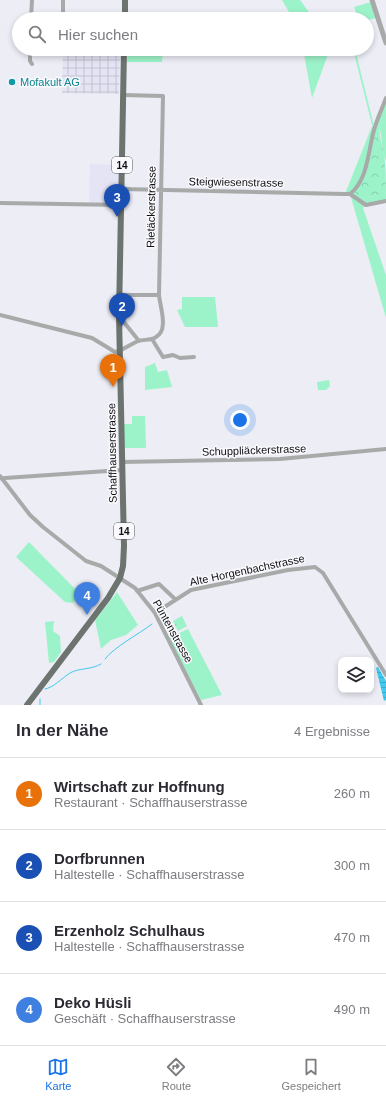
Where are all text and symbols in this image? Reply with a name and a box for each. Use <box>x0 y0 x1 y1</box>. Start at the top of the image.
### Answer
search box <box>12 12 374 56</box>
icon: search <box>26 23 48 45</box>
text: Hier suchen <box>58 26 138 43</box>
place label: Mofakult AG <box>20 76 80 88</box>
marker: Mofakult AG <box>7 77 17 87</box>
road number: 14 <box>112 157 132 173</box>
street label: Rietäckerstrasse <box>144 166 158 248</box>
street label: Steigwiesenstrasse <box>189 175 283 189</box>
pin: 3 <box>104 184 130 217</box>
pin: 2 <box>109 293 135 326</box>
pin: 1 <box>100 354 126 387</box>
street label: Schaffhauserstrasse <box>105 403 119 503</box>
your location <box>230 410 250 430</box>
street label: Schuppliäckerstrasse <box>202 442 306 458</box>
road number: 14 <box>114 523 134 539</box>
street label: Alte Horgenbachstrasse <box>188 552 306 588</box>
pin: 4 <box>74 582 100 615</box>
street label: Püntenstrasse <box>151 597 195 665</box>
map controls <box>338 657 374 693</box>
button: layers <box>338 657 374 693</box>
text: In der Nähe <box>16 721 109 740</box>
text: 4 Ergebnisse <box>294 724 370 739</box>
text: Wirtschaft zur Hoffnung <box>54 778 225 795</box>
text: 1 <box>25 786 33 801</box>
text: 260 m <box>334 786 370 801</box>
text: Restaurant · Schaffhauserstrasse <box>54 795 247 810</box>
text: Dorfbrunnen <box>54 850 145 867</box>
text: 2 <box>25 858 33 873</box>
text: 300 m <box>334 858 370 873</box>
text: Haltestelle · Schaffhauserstrasse <box>54 867 245 882</box>
text: Erzenholz Schulhaus <box>54 922 205 939</box>
text: 3 <box>25 930 33 945</box>
text: 470 m <box>334 930 370 945</box>
text: Haltestelle · Schaffhauserstrasse <box>54 939 245 954</box>
text: Deko Hüsli <box>54 994 132 1011</box>
text: 4 <box>25 1002 33 1017</box>
text: 490 m <box>334 1002 370 1017</box>
text: Geschäft · Schaffhauserstrasse <box>54 1011 236 1026</box>
tab: Karte <box>45 1056 71 1092</box>
tab: Route <box>162 1056 191 1092</box>
tab: Gespeichert <box>282 1056 341 1092</box>

